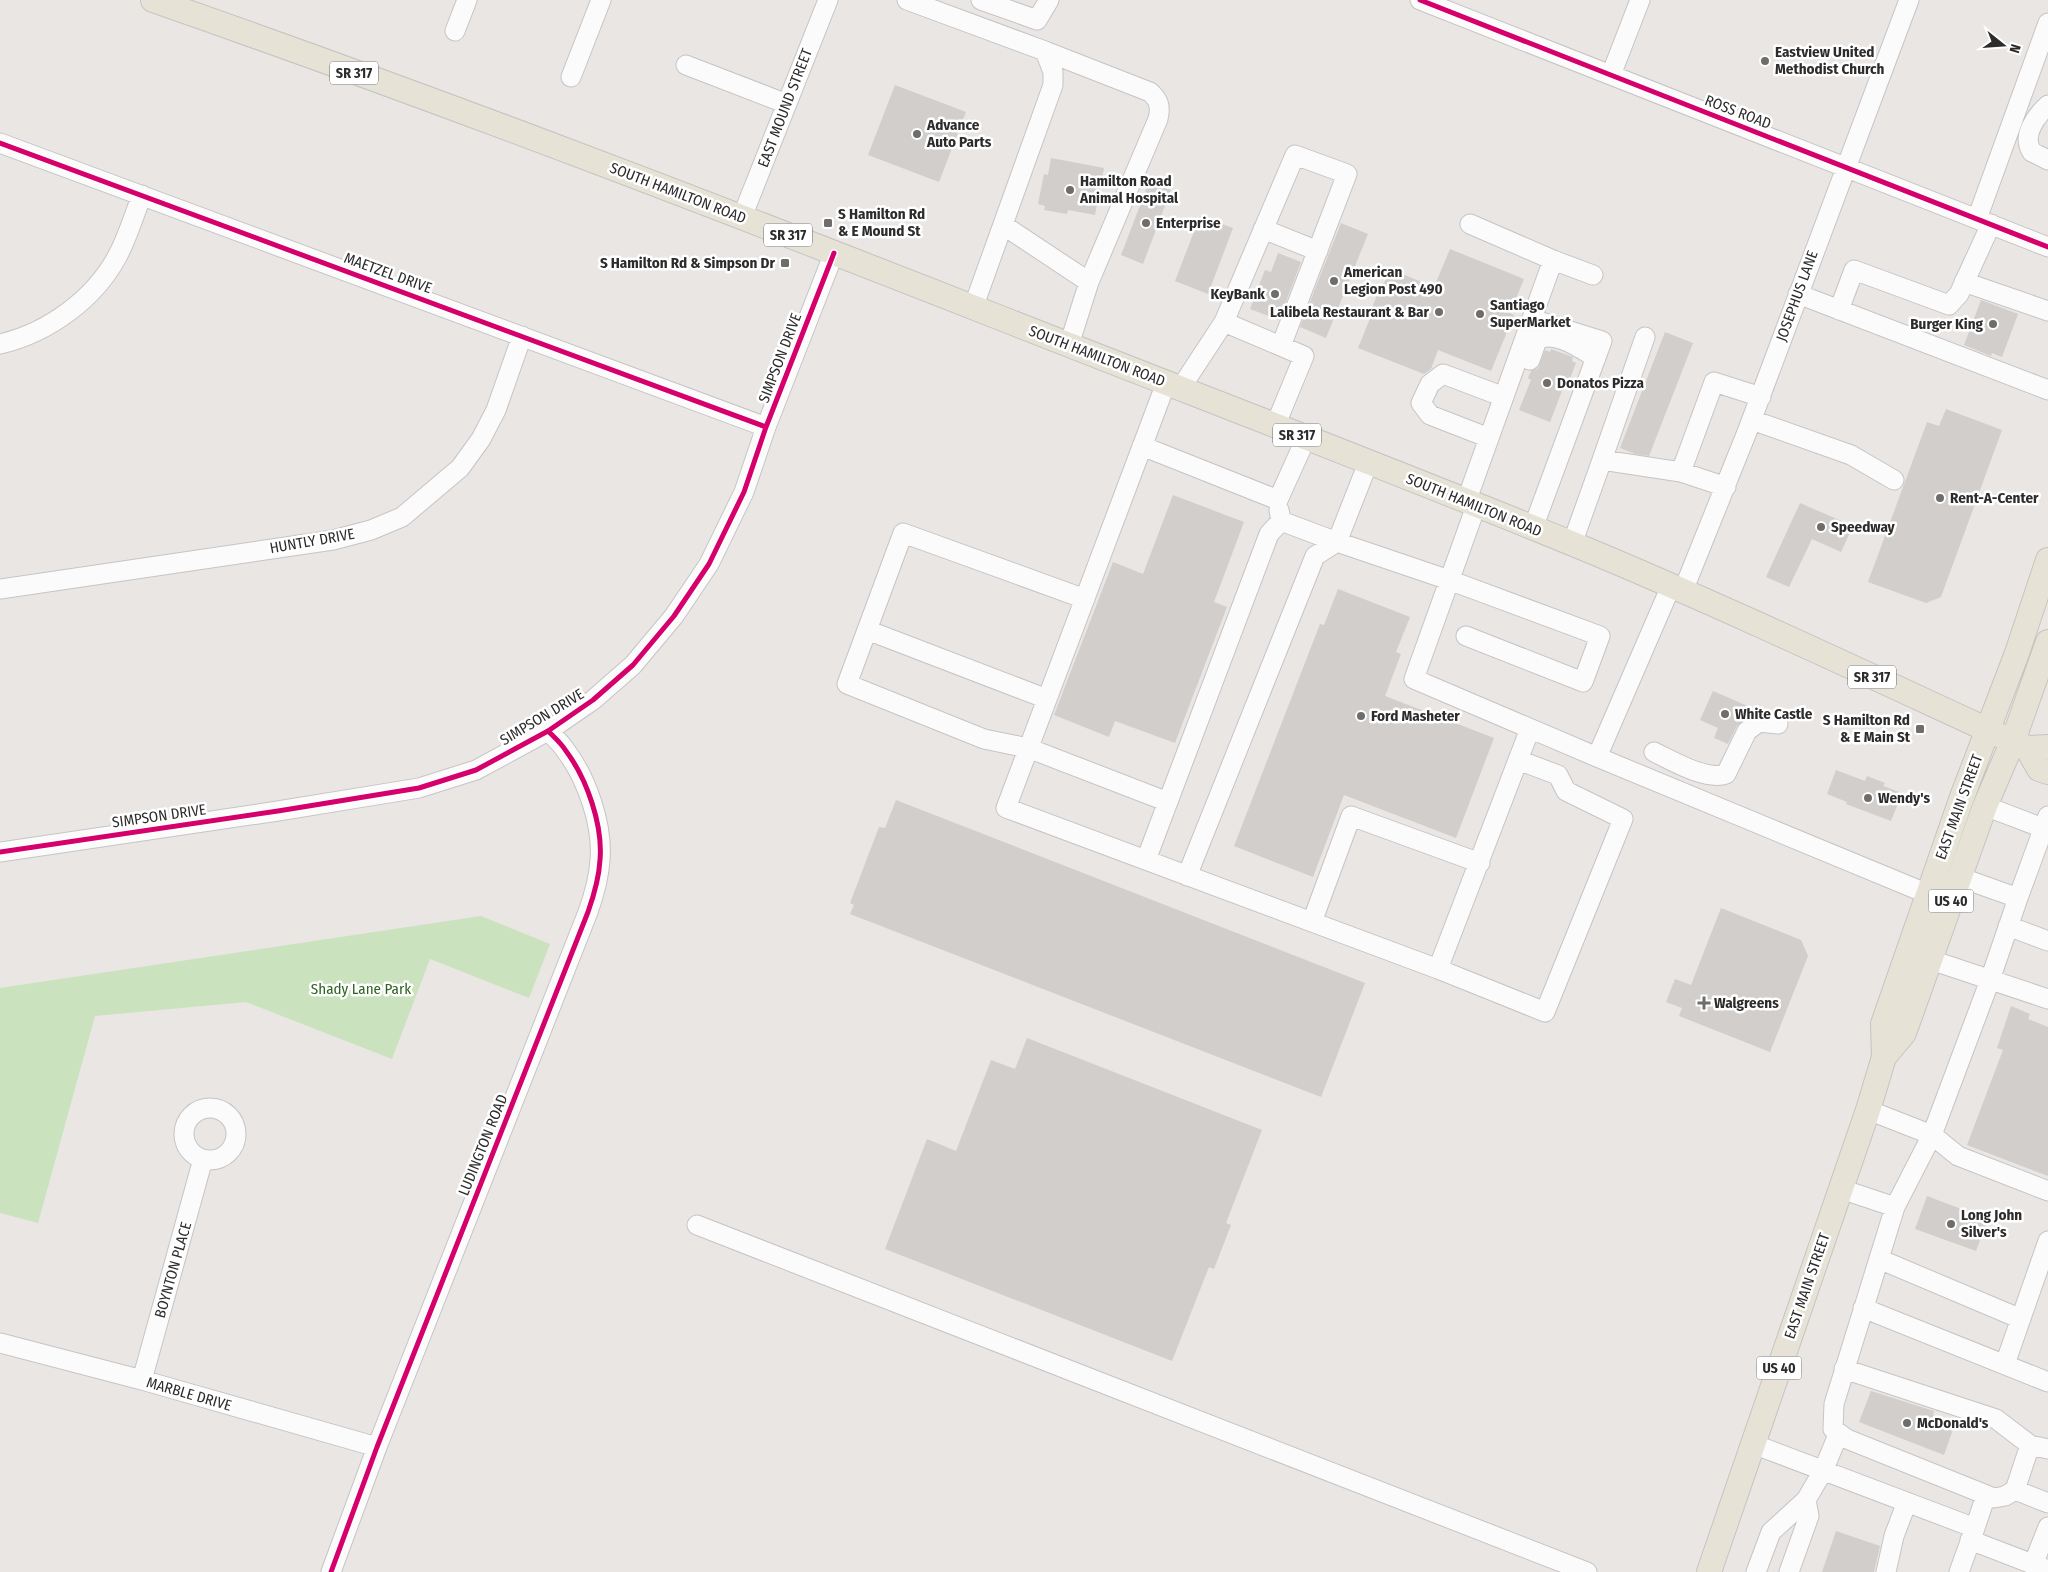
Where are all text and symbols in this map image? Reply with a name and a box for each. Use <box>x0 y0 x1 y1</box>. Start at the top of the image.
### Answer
north arrow <box>1978 20 2028 70</box>
text: N <box>2006 42 2024 55</box>
place label: Eastview United Methodist Church <box>1775 43 1885 78</box>
street label: EAST MOUND STREET <box>754 46 816 170</box>
marker: Eastview United Methodist Church <box>1759 55 1771 67</box>
road number: SR 317 <box>330 62 378 84</box>
street label: ROSS ROAD <box>1702 91 1774 133</box>
place label: Advance Auto Parts <box>926 116 992 151</box>
marker: Advance Auto Parts <box>911 128 923 140</box>
street label: SOUTH HAMILTON ROAD <box>607 159 749 227</box>
place label: Hamilton Road Animal Hospital <box>1079 172 1179 207</box>
marker: Hamilton Road Animal Hospital <box>1064 184 1076 196</box>
place label: S Hamilton Rd & E Mound St <box>838 205 925 240</box>
place label: Enterprise <box>1156 214 1221 232</box>
marker: S Hamilton Rd & E Mound St <box>822 217 834 229</box>
marker: Enterprise <box>1140 217 1152 229</box>
road number: SR 317 <box>764 224 812 246</box>
street label: JOSEPHUS LANE <box>1772 248 1822 344</box>
street label: MAETZEL DRIVE <box>342 249 434 297</box>
place label: S Hamilton Rd & Simpson Dr <box>600 254 775 272</box>
marker: S Hamilton Rd & Simpson Dr <box>779 257 791 269</box>
place label: American Legion Post 490 <box>1343 263 1443 298</box>
marker: American Legion Post 490 <box>1328 275 1340 287</box>
place label: KeyBank <box>1211 285 1265 303</box>
marker: KeyBank <box>1269 288 1281 300</box>
place label: Santiago SuperMarket <box>1490 296 1572 331</box>
place label: Lalibela Restaurant & Bar <box>1270 303 1430 321</box>
marker: Lalibela Restaurant & Bar <box>1433 306 1445 318</box>
marker: Santiago SuperMarket <box>1474 308 1486 320</box>
street label: SIMPSON DRIVE <box>755 311 805 405</box>
place label: Burger King <box>1910 315 1984 333</box>
marker: Burger King <box>1987 318 1999 330</box>
street label: SOUTH HAMILTON ROAD <box>1026 322 1168 390</box>
place label: Donatos Pizza <box>1557 374 1644 392</box>
marker: Donatos Pizza <box>1541 377 1553 389</box>
road number: SR 317 <box>1273 424 1321 446</box>
street label: SOUTH HAMILTON ROAD <box>1404 470 1544 540</box>
place label: Rent-A-Center <box>1950 489 2039 507</box>
marker: Rent-A-Center <box>1934 492 1946 504</box>
place label: Speedway <box>1831 518 1896 536</box>
marker: Speedway <box>1815 521 1827 533</box>
street label: HUNTLY DRIVE <box>268 525 356 557</box>
road number: SR 317 <box>1848 666 1896 689</box>
street label: SIMPSON DRIVE <box>497 685 587 749</box>
place label: White Castle <box>1735 705 1813 723</box>
place label: Ford Masheter <box>1371 707 1460 725</box>
marker: White Castle <box>1719 708 1731 720</box>
marker: Ford Masheter <box>1355 710 1367 722</box>
place label: S Hamilton Rd & E Main St <box>1823 711 1911 746</box>
marker: S Hamilton Rd & E Main St <box>1914 723 1926 735</box>
street label: EAST MAIN STREET <box>1932 752 1986 862</box>
place label: Wendy's <box>1878 789 1930 807</box>
marker: Wendy's <box>1862 792 1874 804</box>
street label: SIMPSON DRIVE <box>111 801 207 831</box>
road number: US 40 <box>1928 889 1974 912</box>
park label: Shady Lane Park <box>311 980 411 998</box>
place label: Walgreens <box>1714 994 1779 1012</box>
marker: Walgreens <box>1698 997 1710 1009</box>
street label: LUDINGTON ROAD <box>455 1092 511 1198</box>
place label: Long John Silver's <box>1961 1206 2022 1241</box>
marker: Long John Silver's <box>1945 1218 1957 1230</box>
street label: BOYNTON PLACE <box>151 1220 195 1320</box>
street label: EAST MAIN STREET <box>1780 1231 1834 1341</box>
road number: US 40 <box>1756 1356 1802 1380</box>
street label: MARBLE DRIVE <box>144 1373 234 1415</box>
place label: McDonald's <box>1917 1414 1989 1432</box>
marker: McDonald's <box>1901 1417 1913 1429</box>

